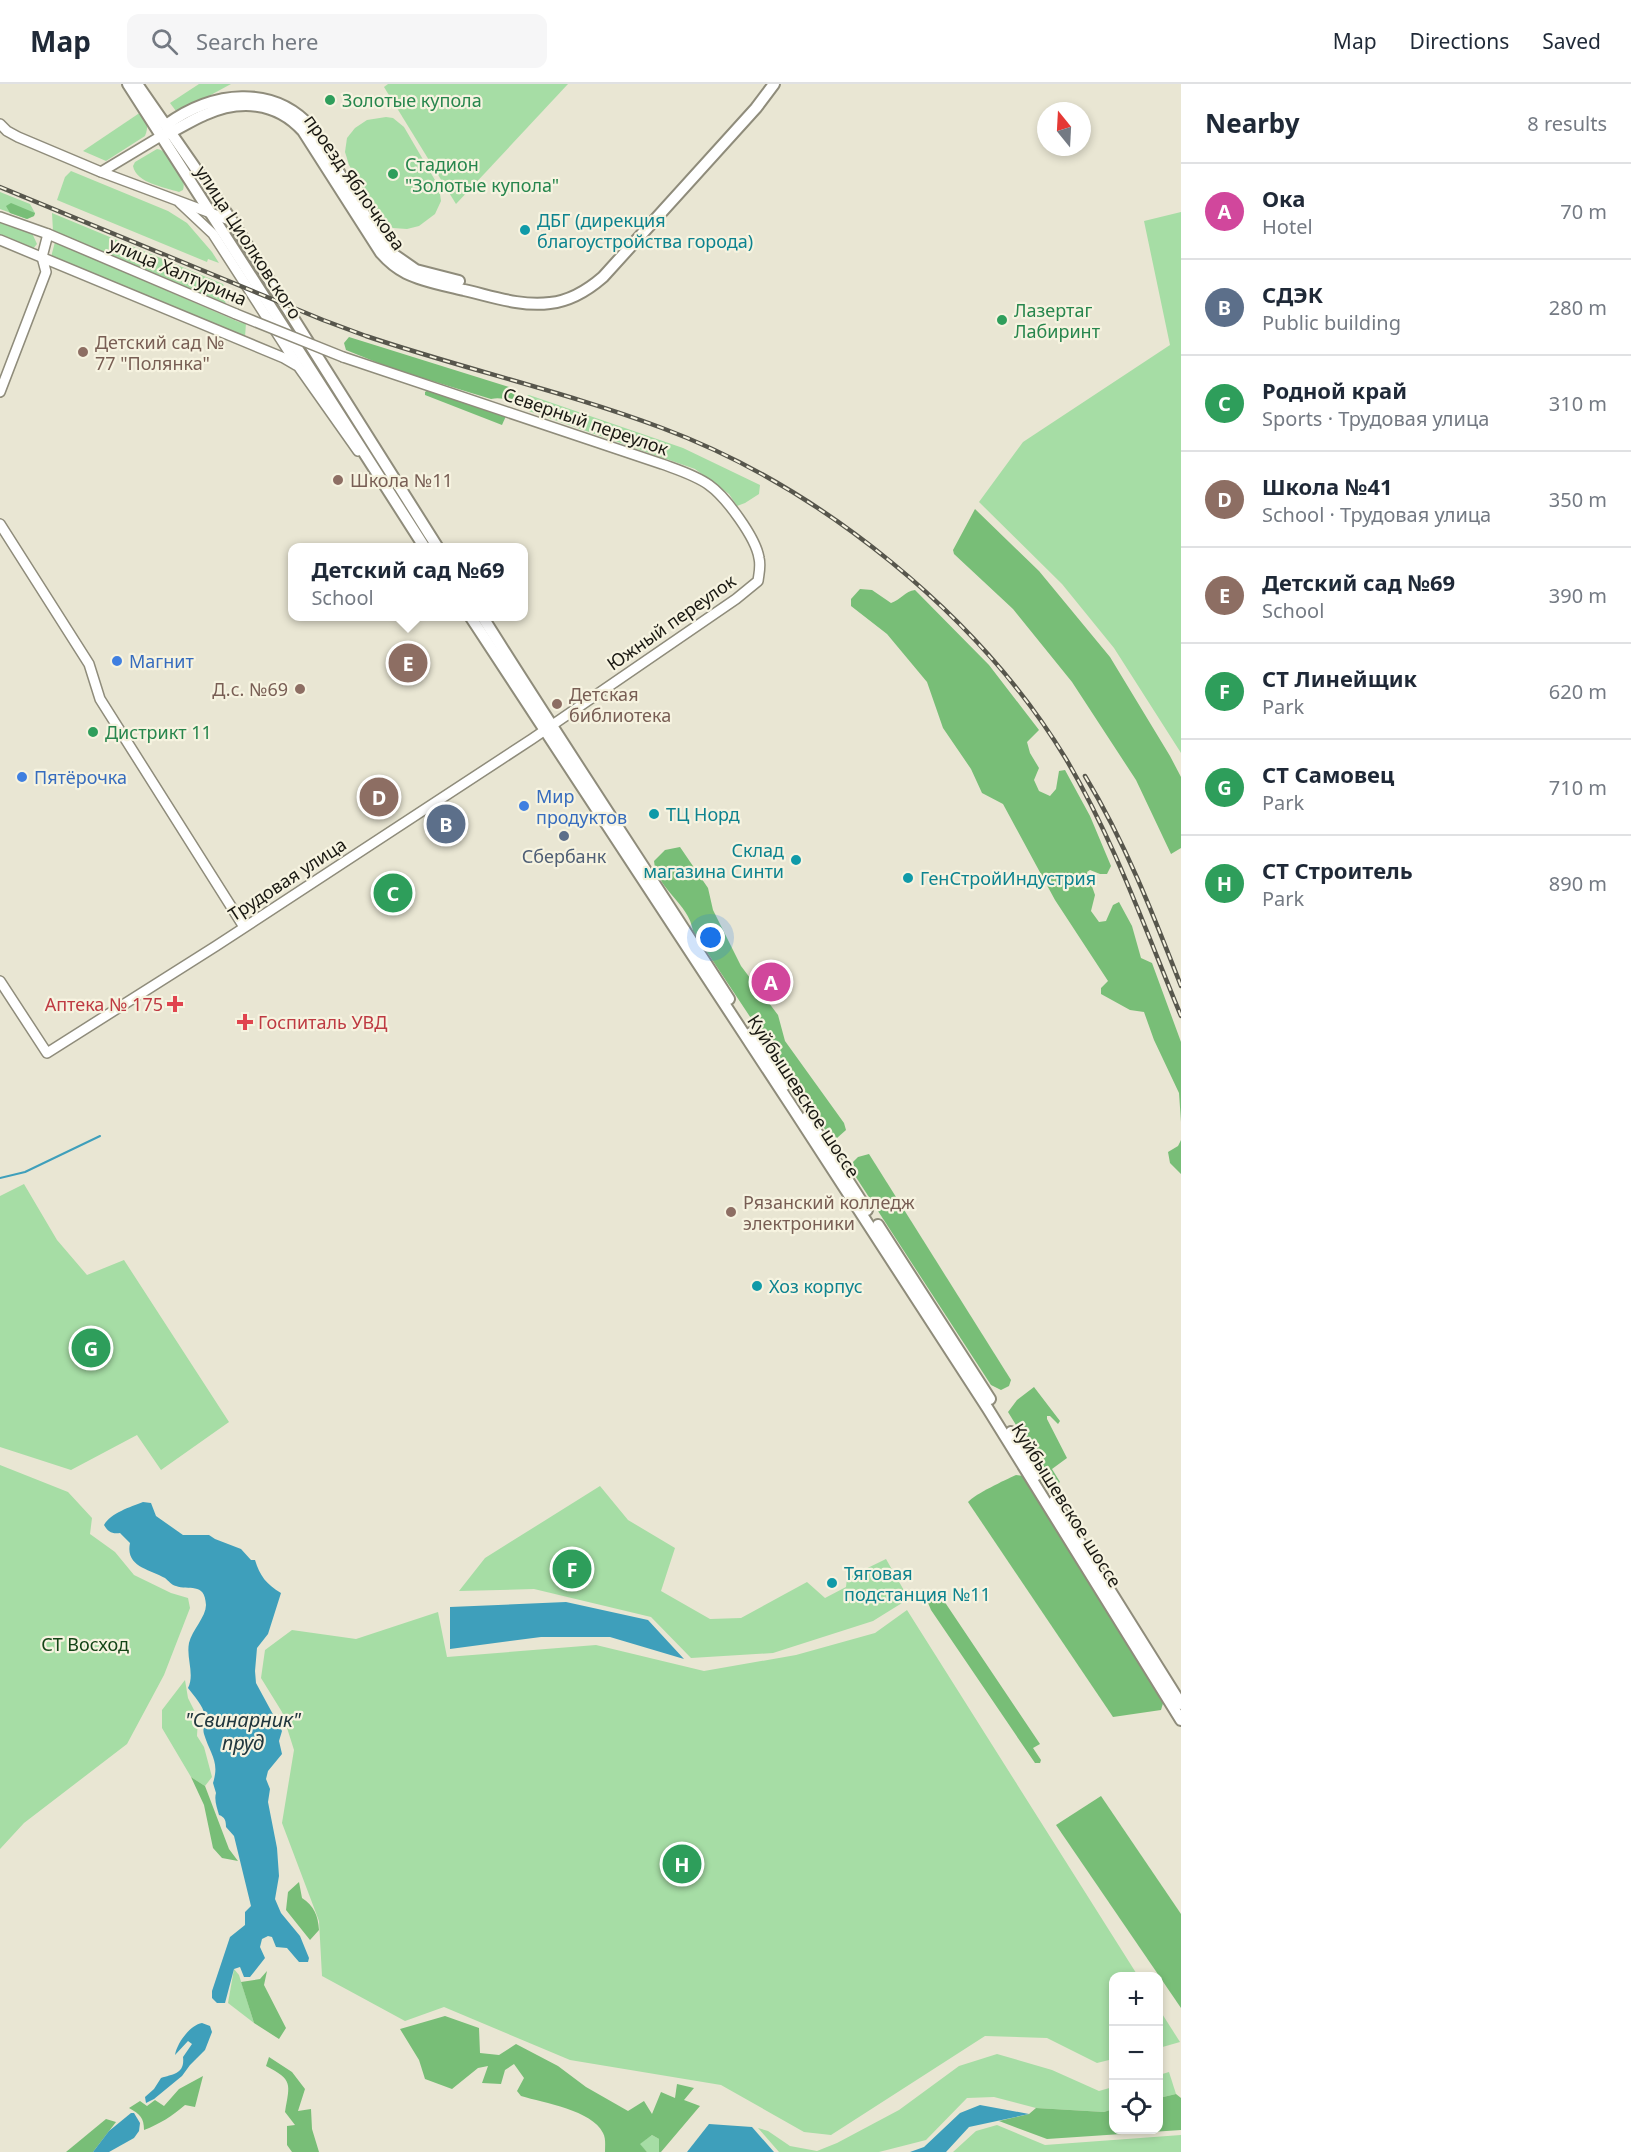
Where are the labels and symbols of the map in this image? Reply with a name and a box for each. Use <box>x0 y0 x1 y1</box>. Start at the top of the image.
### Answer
place label: Золотые купола <box>342 88 482 112</box>
marker: Золотые купола <box>323 93 337 107</box>
north arrow <box>1037 102 1091 156</box>
street label: проезд Яблочкова <box>299 109 411 255</box>
place label: Стадион "Золотые купола" <box>405 152 559 197</box>
street label: улица Циолковского <box>190 161 308 323</box>
marker: Стадион "Золотые купола" <box>386 167 400 181</box>
place label: ДБГ (дирекция благоустройства города) <box>537 208 753 253</box>
marker: ДБГ (дирекция благоустройства города) <box>518 223 532 237</box>
street label: улица Халтурина <box>105 231 251 311</box>
place label: Лазертаг Лабиринт <box>1014 298 1101 343</box>
marker: Лазертаг Лабиринт <box>995 313 1009 327</box>
place label: Детский сад № 77 "Полянка" <box>95 330 224 375</box>
marker: Детский сад № 77 "Полянка" <box>76 345 90 359</box>
street label: Северный переулок <box>500 381 672 461</box>
place label: Школа №11 <box>350 468 453 492</box>
marker: Школа №11 <box>331 473 345 487</box>
street label: Южный переулок <box>602 568 741 675</box>
pin: E <box>388 640 428 686</box>
place label: Магнит <box>129 649 194 673</box>
marker: Магнит <box>110 654 124 668</box>
place label: Д.с. №69 <box>212 677 288 701</box>
marker: Д.с. №69 <box>293 682 307 696</box>
place label: Детская библиотека <box>569 682 671 727</box>
marker: Детская библиотека <box>550 697 564 711</box>
place label: Дистрикт 11 <box>105 720 212 744</box>
marker: Дистрикт 11 <box>86 725 100 739</box>
place label: Пятёрочка <box>34 765 127 789</box>
marker: Пятёрочка <box>15 770 29 784</box>
pin: D <box>360 774 398 820</box>
place label: Мир продуктов <box>536 784 627 829</box>
marker: Мир продуктов <box>517 799 531 813</box>
pin: B <box>426 802 466 846</box>
place label: ТЦ Норд <box>666 802 740 826</box>
marker: ТЦ Норд <box>647 807 661 821</box>
marker: Сбербанк <box>557 829 571 843</box>
street label: Трудовая улица <box>223 832 351 926</box>
place label: Склад магазина Синти <box>643 838 784 883</box>
place label: Сбербанк <box>522 844 607 868</box>
marker: Склад магазина Синти <box>789 853 803 867</box>
place label: ГенСтройИндустрия <box>920 866 1096 890</box>
pin: C <box>374 870 412 916</box>
marker: ГенСтройИндустрия <box>901 871 915 885</box>
your location <box>696 923 725 952</box>
pin: A <box>752 960 790 1004</box>
place label: Аптека № 175 <box>45 992 163 1016</box>
marker: Аптека № 175 <box>168 997 182 1011</box>
place label: Госпиталь УВД <box>258 1010 387 1034</box>
street label: Куйбышевское шоссе <box>742 1010 866 1182</box>
marker: Госпиталь УВД <box>236 1013 254 1031</box>
place label: Рязанский колледж электроники <box>743 1190 915 1235</box>
marker: Рязанский колледж электроники <box>724 1205 738 1219</box>
place label: Хоз корпус <box>769 1274 863 1298</box>
marker: Хоз корпус <box>750 1279 764 1293</box>
pin: G <box>72 1326 110 1370</box>
street label: Куйбышевское шоссе <box>1007 1418 1127 1592</box>
pin: F <box>552 1546 592 1592</box>
place label: Тяговая подстанция №11 <box>844 1561 991 1606</box>
marker: Тяговая подстанция №11 <box>825 1576 839 1590</box>
park label: СТ Восход <box>41 1632 129 1656</box>
water label: "Свинарник" пруд <box>185 1706 302 1756</box>
pin: H <box>662 1842 702 1886</box>

